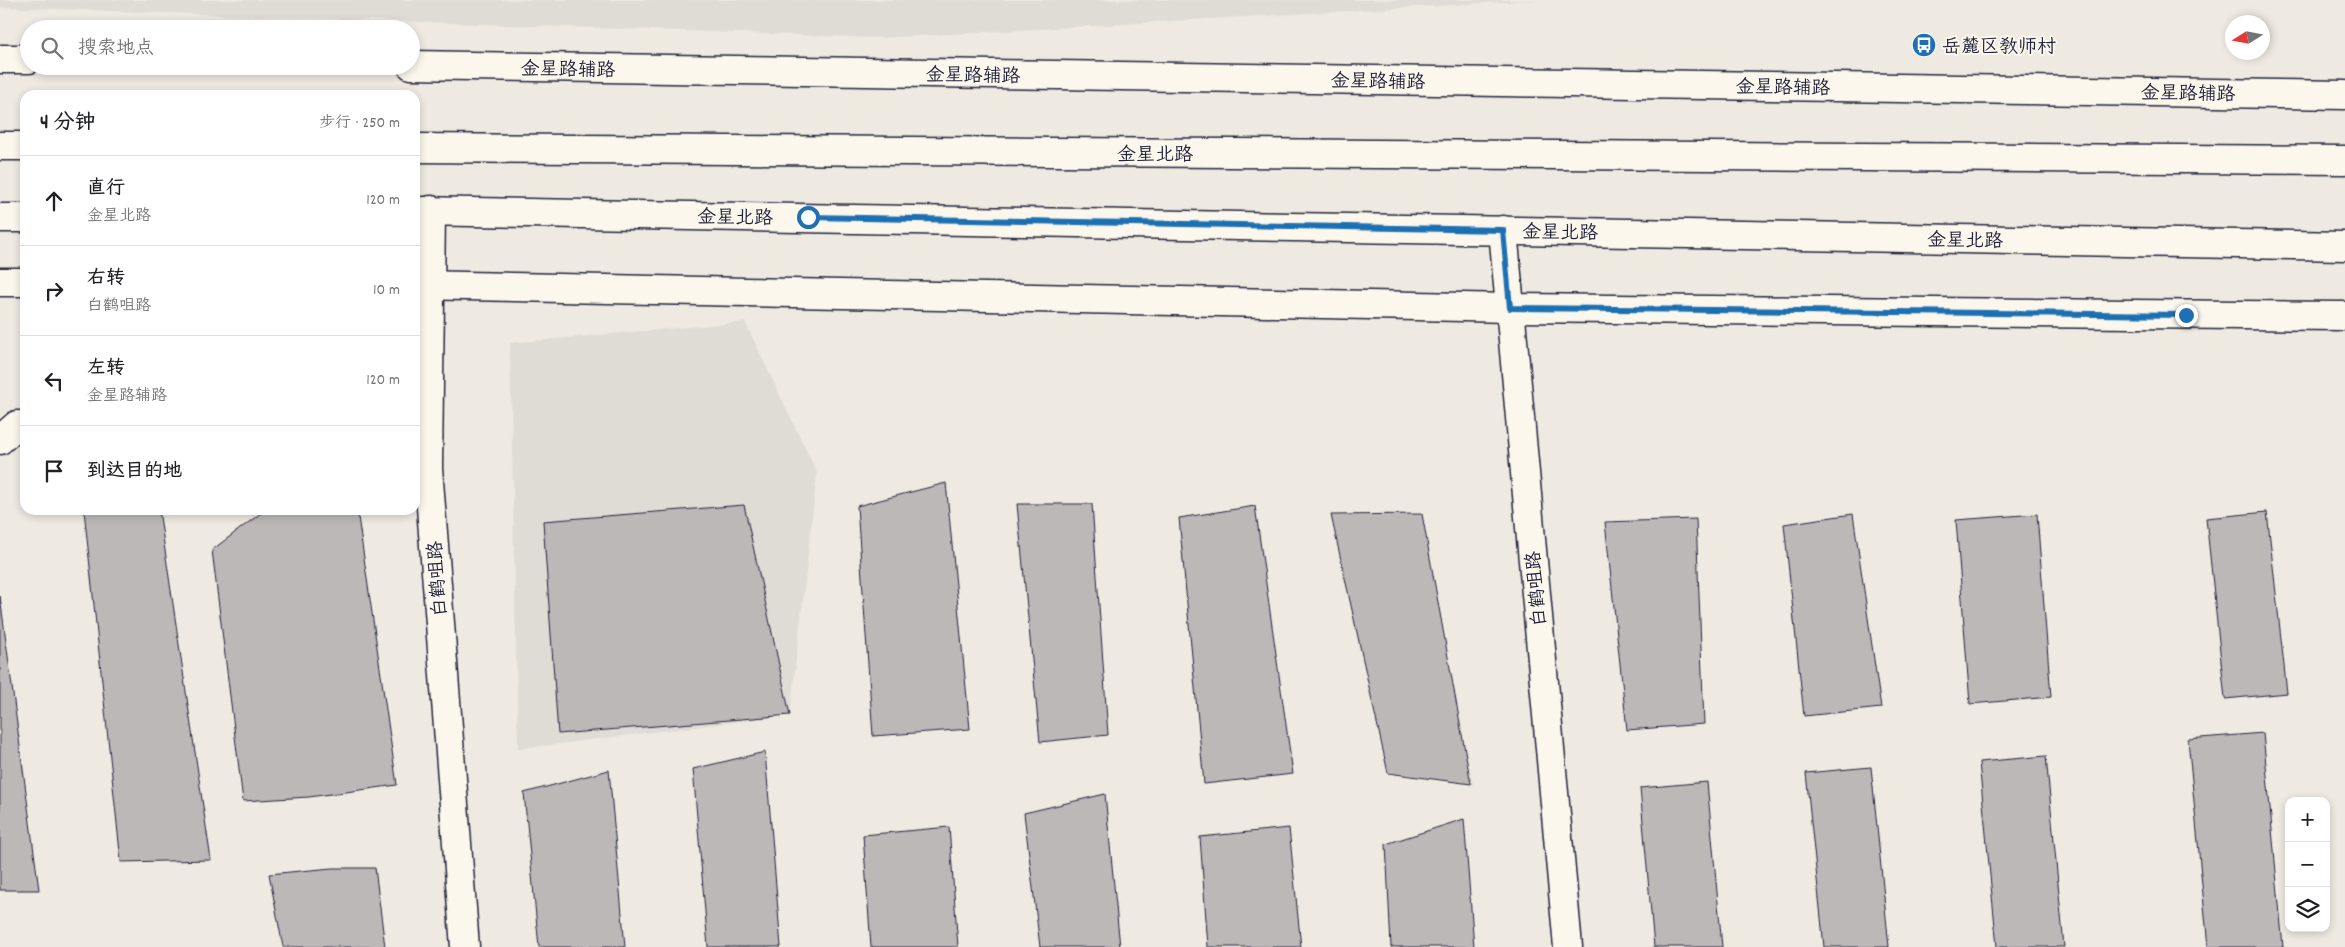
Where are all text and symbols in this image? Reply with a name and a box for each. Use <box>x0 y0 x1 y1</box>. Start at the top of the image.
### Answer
north arrow <box>2225 15 2270 60</box>
search box <box>20 20 420 75</box>
bus stop icon: 岳麓区教师村 <box>1911 32 1937 58</box>
icon: search <box>38 34 66 62</box>
place label: 岳麓区教师村 <box>1942 35 2056 62</box>
text: 搜索地点 <box>78 36 154 63</box>
street label: 金星路辅路 <box>520 57 616 86</box>
street label: 金星路辅路 <box>925 63 1021 92</box>
street label: 金星路辅路 <box>1330 69 1426 98</box>
street label: 金星路辅路 <box>1735 75 1831 104</box>
street label: 金星路辅路 <box>2140 81 2236 110</box>
text: 4 分钟 <box>40 109 96 139</box>
text: 步行 · 250 m <box>319 112 400 135</box>
street label: 金星北路 <box>1117 143 1193 170</box>
text: 直行 <box>87 176 125 203</box>
icon: ahead <box>40 187 68 215</box>
text: 120 m <box>366 189 400 212</box>
text: 金星北路 <box>87 205 151 228</box>
street label: 金星北路 <box>697 205 773 234</box>
route start <box>797 206 820 229</box>
street label: 金星北路 <box>1522 220 1598 249</box>
street label: 金星北路 <box>1927 228 2003 257</box>
text: 右转 <box>87 266 125 293</box>
icon: right <box>40 277 68 305</box>
text: 10 m <box>373 279 400 302</box>
text: 白鹤咀路 <box>87 295 151 318</box>
route end <box>2175 304 2198 327</box>
text: 左转 <box>87 356 125 383</box>
icon: left <box>40 367 68 395</box>
text: 120 m <box>366 369 400 392</box>
text: 金星路辅路 <box>87 385 167 408</box>
icon: arrive <box>40 457 68 485</box>
text: 到达目的地 <box>87 459 182 486</box>
street label: 白鹤咀路 <box>423 540 456 618</box>
street label: 白鹤咀路 <box>1522 550 1555 628</box>
map controls <box>2285 797 2330 932</box>
button: + <box>2285 797 2330 842</box>
button: − <box>2285 842 2330 887</box>
button: layers <box>2285 887 2330 932</box>

